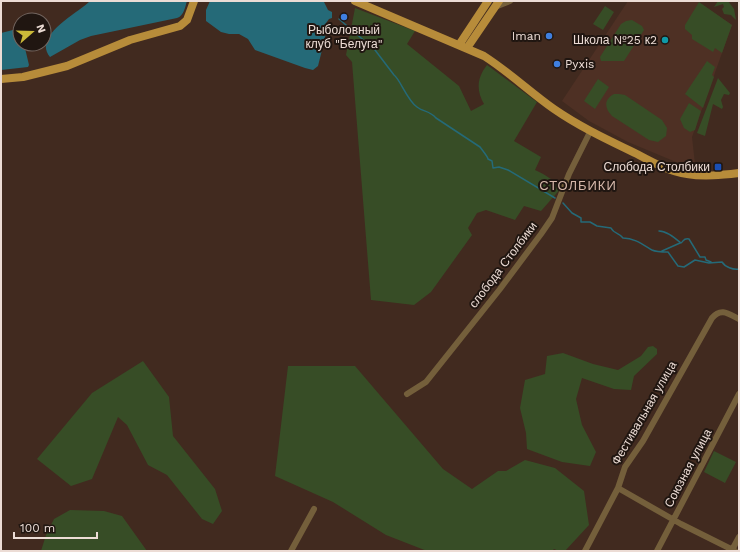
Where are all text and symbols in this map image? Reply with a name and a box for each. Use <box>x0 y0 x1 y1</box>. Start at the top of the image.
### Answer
north arrow <box>12 12 52 52</box>
marker: Рыболовный клуб "Белуга" <box>339 12 349 22</box>
text: N <box>33 23 48 35</box>
place label: Рыболовный клуб "Белуга" <box>305 23 383 51</box>
place label: Iman <box>512 29 541 43</box>
marker: Iman <box>544 31 554 41</box>
place label: Школа №25 к2 <box>573 33 657 47</box>
marker: Школа №25 к2 <box>660 35 670 45</box>
place label: Pyxis <box>565 57 594 71</box>
marker: Pyxis <box>552 59 562 69</box>
place label: Слобода Столбики <box>604 160 710 174</box>
marker: Слобода Столбики <box>713 162 723 172</box>
district label: СТОЛБИКИ <box>539 178 617 193</box>
street label: слобода Столбики <box>466 219 540 311</box>
street label: Фестивальная улица <box>609 359 679 467</box>
street label: Союзная улица <box>661 426 715 510</box>
scale bar <box>14 514 97 540</box>
text: 100 m <box>20 521 55 535</box>

